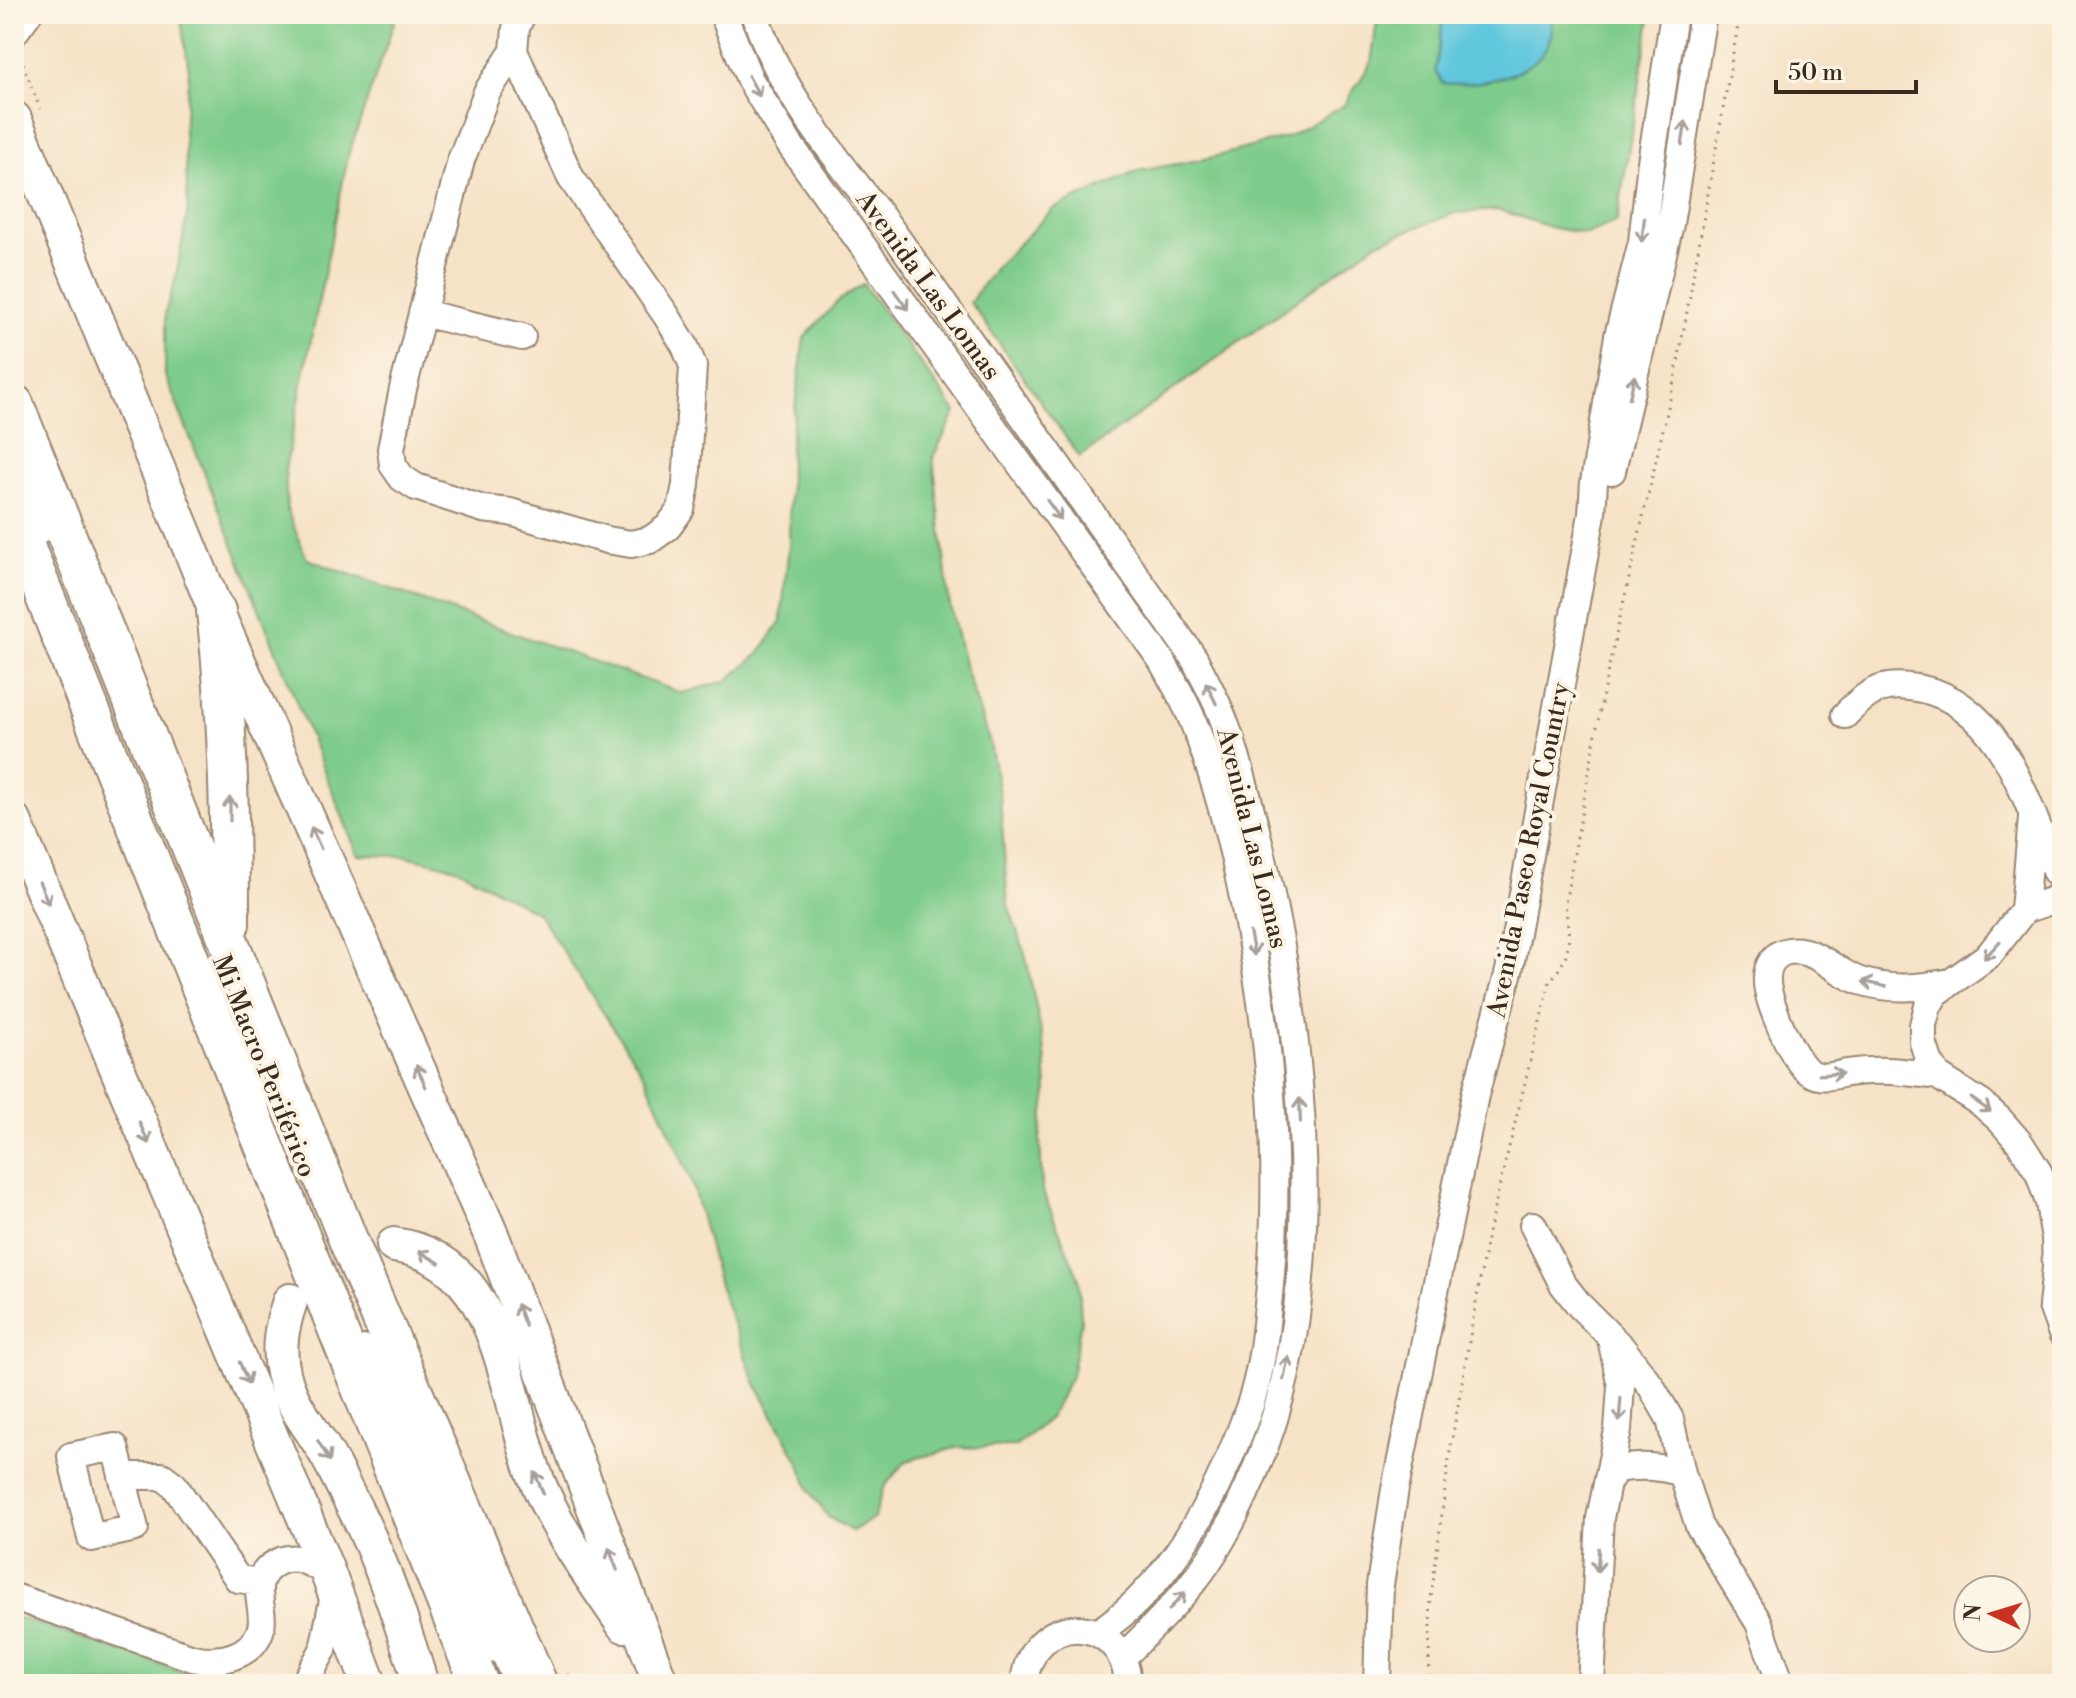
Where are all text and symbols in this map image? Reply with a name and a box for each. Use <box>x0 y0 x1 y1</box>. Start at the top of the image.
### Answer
scale bar <box>1776 44 1916 94</box>
text: 50 m <box>1788 58 1843 88</box>
one-way arrow <box>747 73 762 97</box>
one-way arrow <box>1678 121 1693 146</box>
street label: Avenida Las Lomas <box>848 184 1008 386</box>
one-way arrow <box>1635 217 1650 242</box>
one-way arrow <box>893 288 909 310</box>
one-way arrow <box>1625 375 1640 401</box>
one-way arrow <box>1045 499 1062 521</box>
street label: Avenida Paseo Royal Country <box>1481 679 1577 1022</box>
one-way arrow <box>1203 681 1218 705</box>
street label: Avenida Las Lomas <box>1209 724 1295 952</box>
one-way arrow <box>222 796 238 823</box>
one-way arrow <box>308 826 323 850</box>
one-way arrow <box>38 880 52 905</box>
one-way arrow <box>1245 930 1260 956</box>
one-way arrow <box>1983 940 2001 960</box>
street label: Mi Macro Periférico <box>205 951 323 1182</box>
one-way arrow <box>1861 976 1887 991</box>
one-way arrow <box>413 1064 428 1088</box>
one-way arrow <box>1817 1066 1843 1081</box>
one-way arrow <box>1293 1097 1308 1124</box>
one-way arrow <box>1969 1097 1991 1113</box>
one-way arrow <box>138 1120 153 1145</box>
one-way arrow <box>417 1249 441 1264</box>
one-way arrow <box>513 1303 528 1328</box>
one-way arrow <box>1279 1356 1294 1382</box>
one-way arrow <box>238 1360 253 1385</box>
one-way arrow <box>1612 1396 1627 1423</box>
one-way arrow <box>316 1439 332 1462</box>
one-way arrow <box>531 1471 545 1496</box>
one-way arrow <box>1590 1546 1605 1573</box>
one-way arrow <box>605 1547 619 1572</box>
north arrow <box>1952 1574 2032 1654</box>
one-way arrow <box>1167 1591 1186 1612</box>
text: N <box>1959 1602 1988 1622</box>

